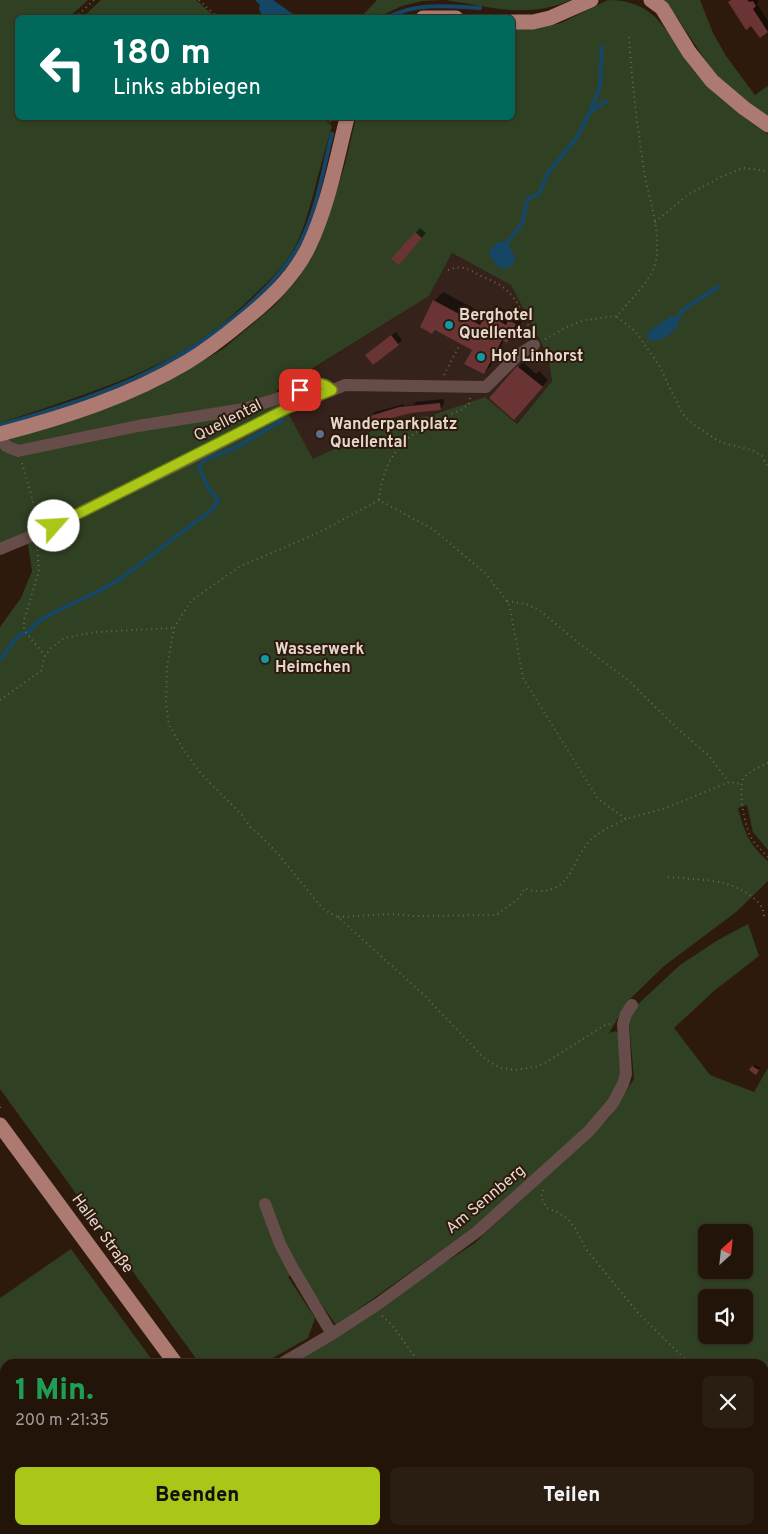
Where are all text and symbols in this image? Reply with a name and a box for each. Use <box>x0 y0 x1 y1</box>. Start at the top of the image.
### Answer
text: 180 m <box>113 32 211 76</box>
icon: left <box>30 35 95 100</box>
text: Links abbiegen <box>113 75 261 102</box>
place label: Berghotel Quellental <box>459 306 536 344</box>
marker: Berghotel Quellental <box>443 319 455 331</box>
place label: Hof Linhorst <box>491 347 583 367</box>
marker: Hof Linhorst <box>475 351 487 363</box>
pin <box>279 369 321 411</box>
icon: arrive <box>286 376 314 404</box>
street label: Quellental <box>191 395 265 447</box>
place label: Wanderparkplatz Quellental <box>330 415 457 453</box>
marker: Wanderparkplatz Quellental <box>314 428 326 440</box>
position arrow <box>27 499 79 551</box>
place label: Wasserwerk Heimchen <box>275 640 364 678</box>
marker: Wasserwerk Heimchen <box>259 653 271 665</box>
street label: Am Sennberg <box>442 1161 530 1239</box>
street label: Haller Straße <box>67 1191 137 1277</box>
north arrow <box>698 1224 752 1279</box>
map controls <box>698 1224 753 1344</box>
button: sound <box>698 1289 753 1344</box>
text: 1 Min. <box>15 1373 94 1410</box>
button: close <box>702 1376 754 1428</box>
text: 200 m · 21:35 <box>15 1411 109 1431</box>
button: Beenden <box>15 1467 380 1525</box>
button: Teilen <box>390 1467 754 1525</box>

